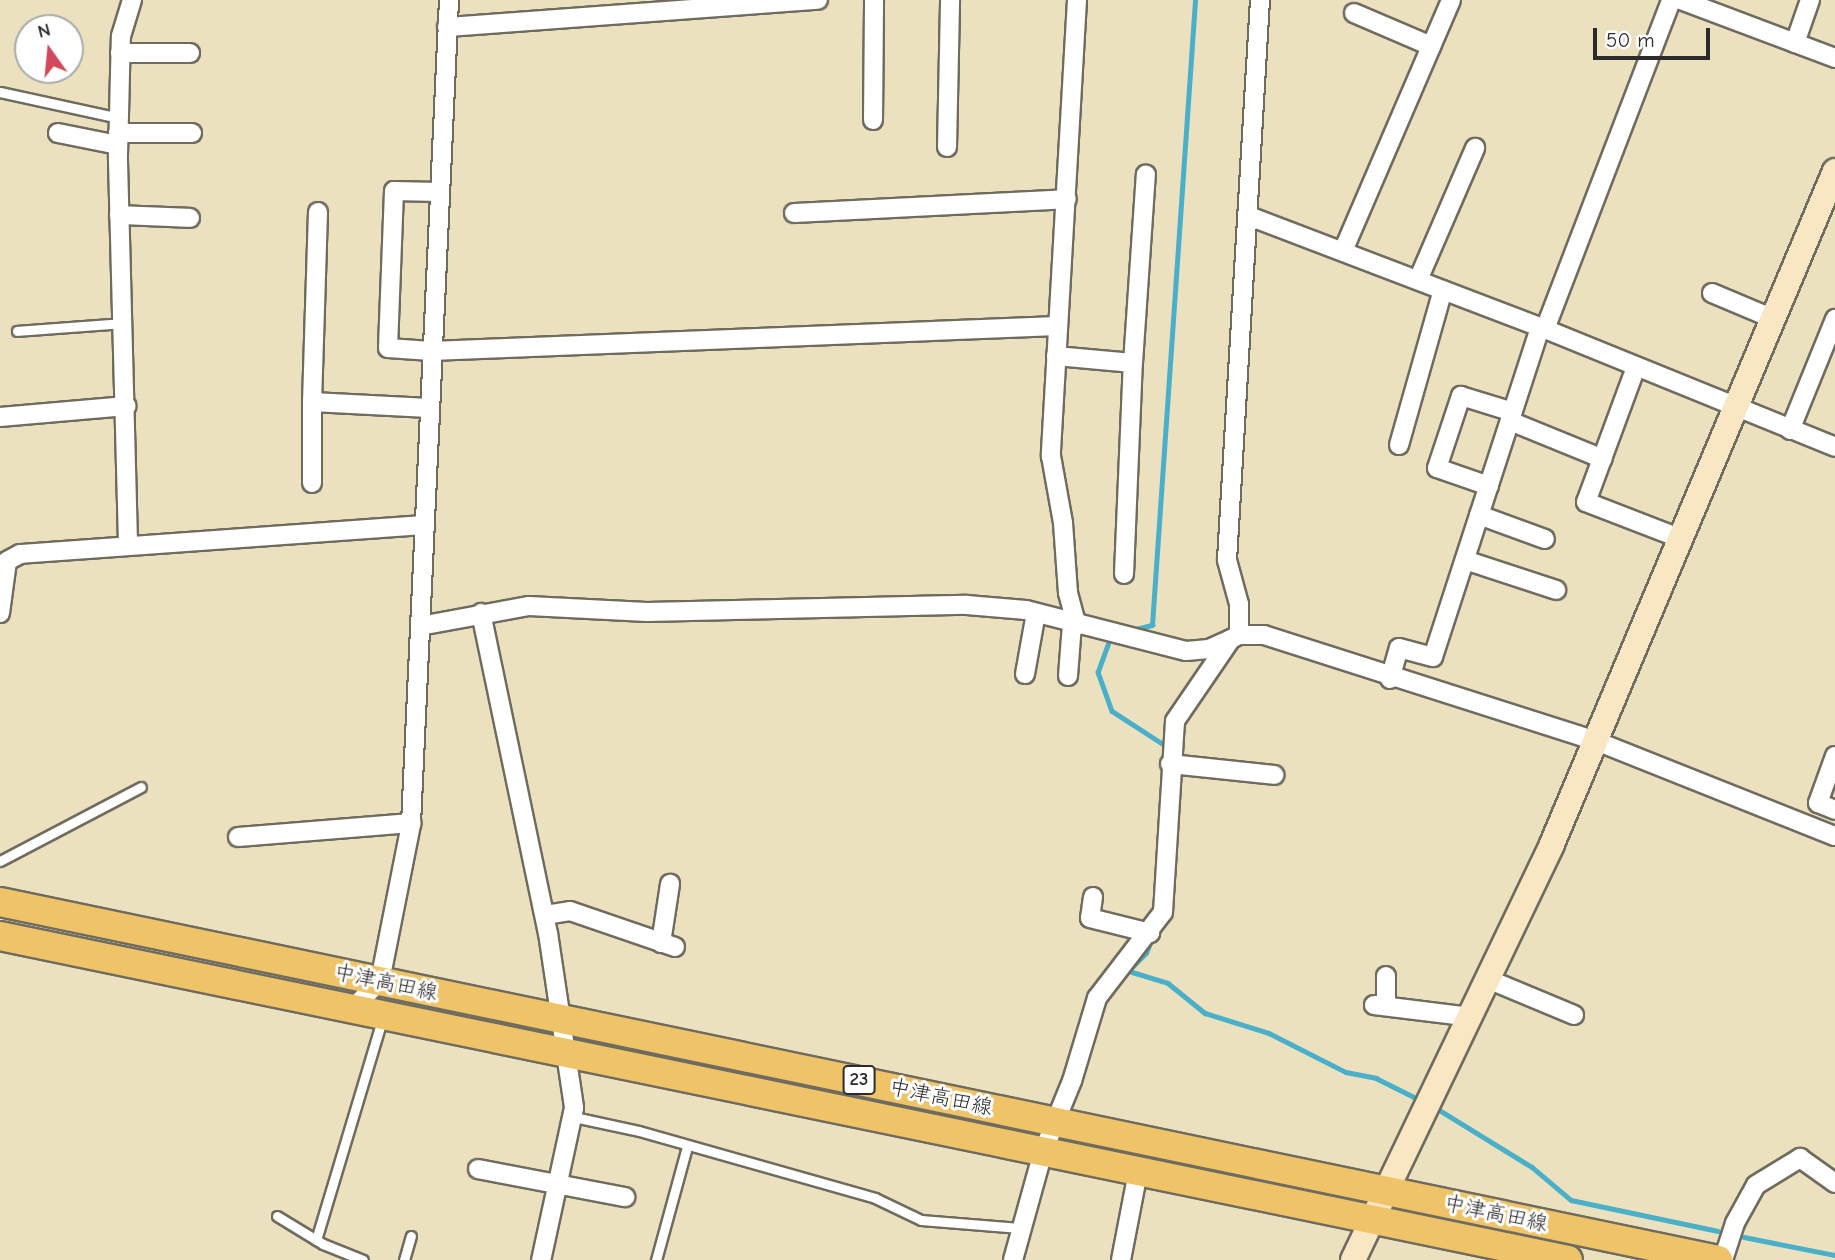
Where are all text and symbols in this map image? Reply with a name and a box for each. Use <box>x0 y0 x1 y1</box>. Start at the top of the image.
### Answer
north arrow <box>14 14 84 84</box>
scale bar <box>1597 14 1714 58</box>
text: N <box>35 18 53 43</box>
text: 50 m <box>1606 28 1655 52</box>
street label: 中津高田線 <box>332 959 440 1005</box>
road number: 23 <box>842 1064 876 1096</box>
street label: 中津高田線 <box>887 1074 995 1120</box>
street label: 中津高田線 <box>1442 1190 1550 1236</box>

